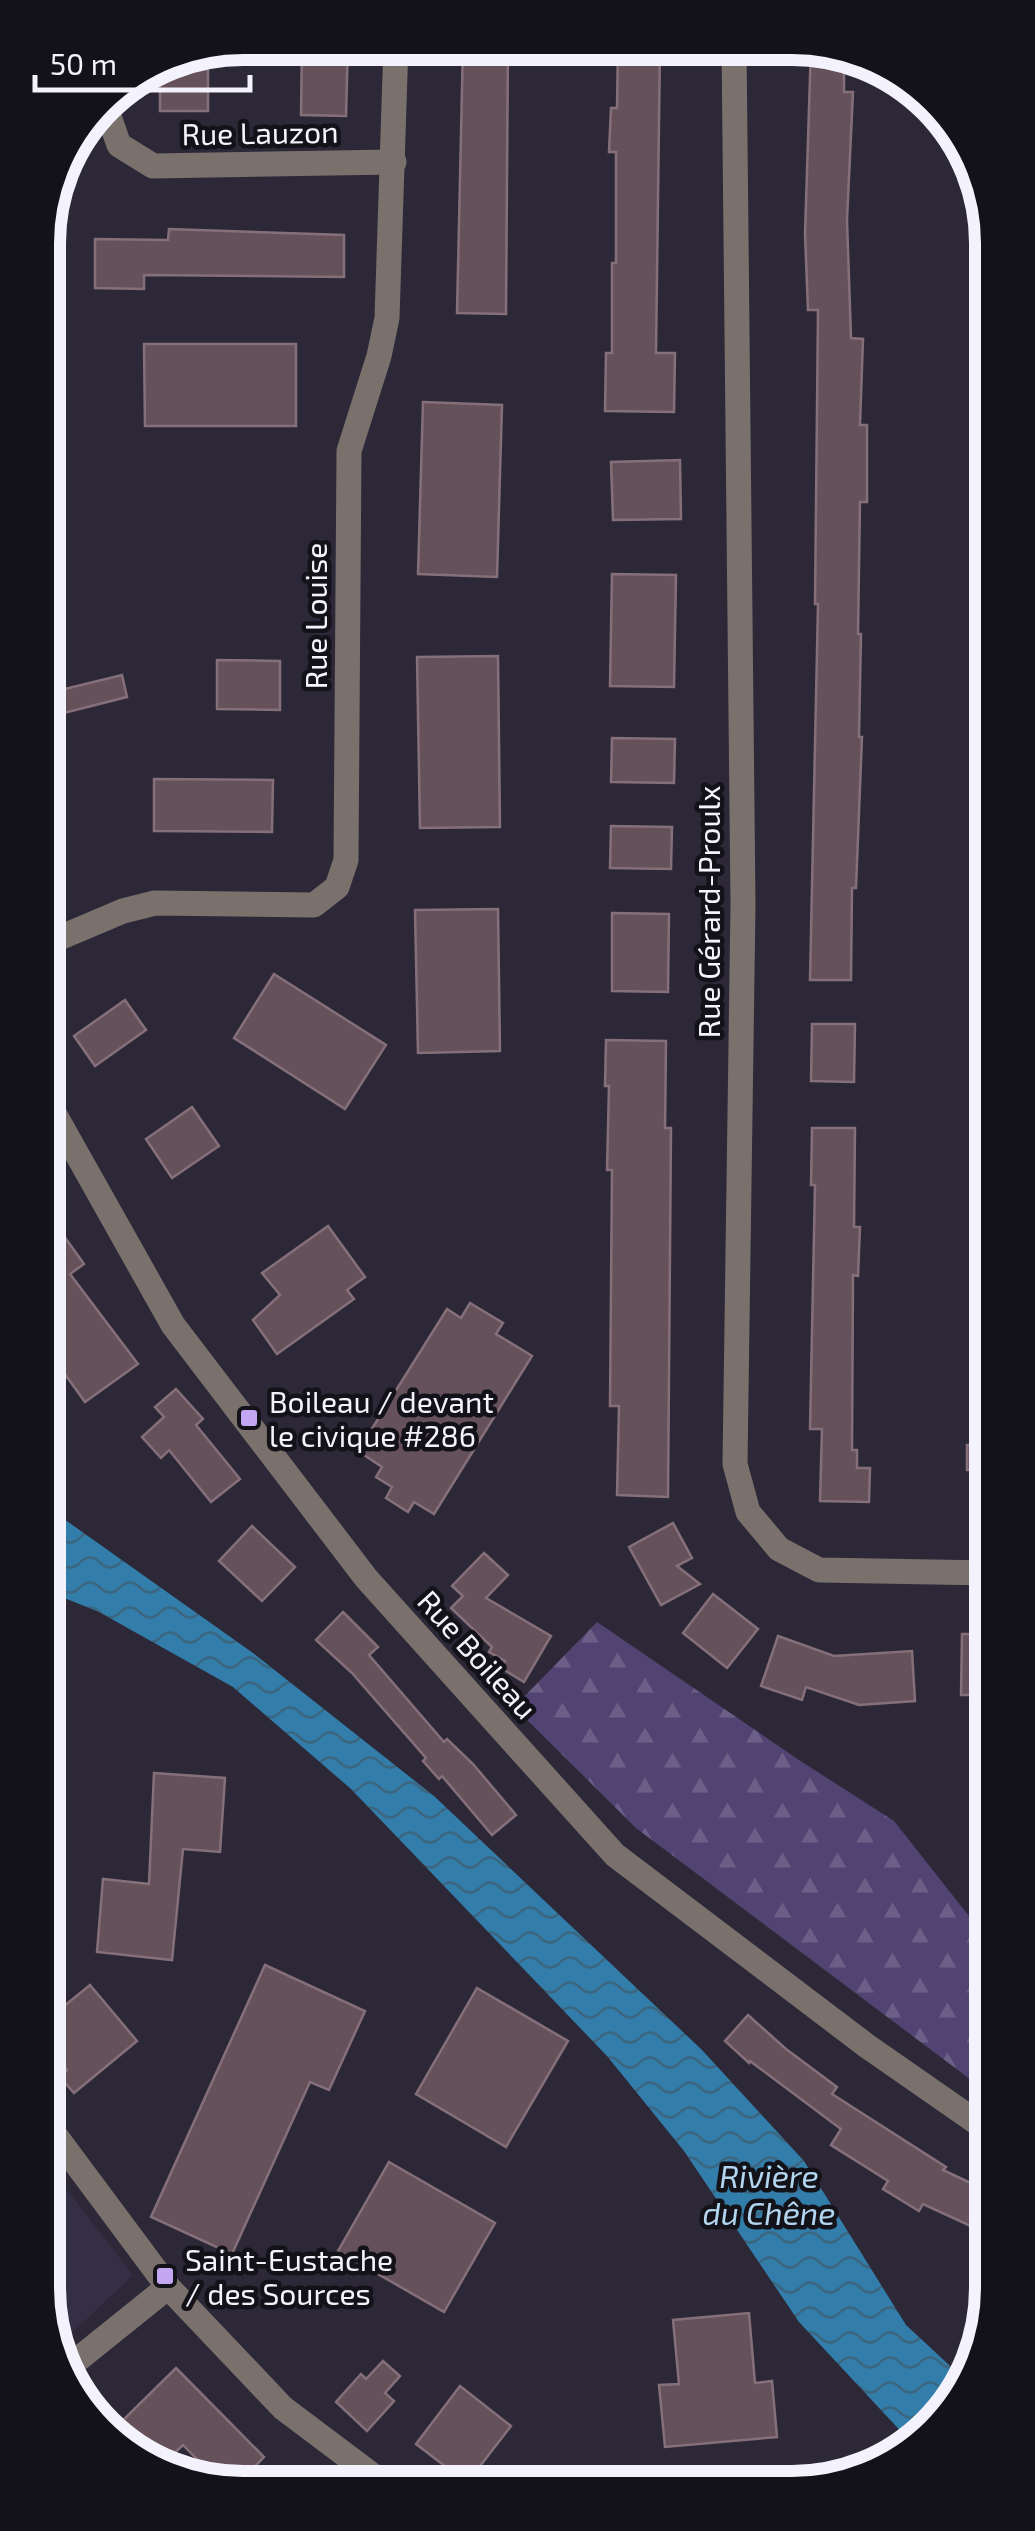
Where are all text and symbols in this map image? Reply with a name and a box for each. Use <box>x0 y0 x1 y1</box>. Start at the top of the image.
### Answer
scale bar <box>35 30 250 92</box>
text: 50 m <box>50 45 117 81</box>
street label: Rue Lauzon <box>181 113 339 151</box>
street label: Rue Louise <box>297 543 333 689</box>
street label: Rue Gérard-Proulx <box>690 786 726 1038</box>
place label: Boileau / devant le civique #286 <box>269 1383 494 1453</box>
marker: Boileau / devant le civique #286 <box>238 1407 260 1429</box>
street label: Rue Boileau <box>411 1582 545 1726</box>
water label: Rivière du Chêne <box>702 2156 836 2231</box>
place label: Saint-Eustache / des Sources <box>185 2241 393 2311</box>
marker: Saint-Eustache / des Sources <box>154 2265 176 2287</box>

